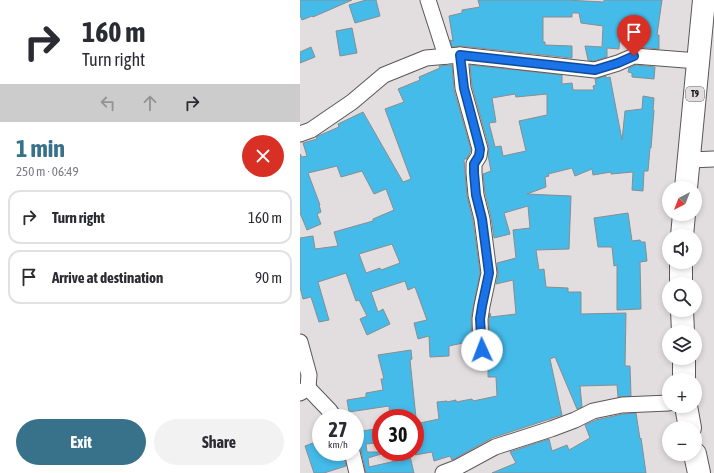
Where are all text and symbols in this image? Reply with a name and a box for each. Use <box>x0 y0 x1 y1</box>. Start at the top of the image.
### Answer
pin <box>617 15 651 56</box>
icon: right <box>16 16 68 68</box>
text: 160 m <box>82 16 145 48</box>
icon: arrive <box>623 21 645 43</box>
text: Turn right <box>82 49 145 70</box>
road number: T9 <box>686 87 704 101</box>
icon: left <box>97 92 119 114</box>
icon: ahead <box>139 92 161 114</box>
icon: right <box>181 92 203 114</box>
text: 1 min <box>16 135 65 162</box>
button: close <box>242 135 284 177</box>
text: 250 m · 06:49 <box>16 164 79 179</box>
north arrow <box>662 181 702 221</box>
map controls <box>662 181 702 461</box>
icon: right <box>18 206 40 228</box>
text: Turn right <box>52 209 105 226</box>
text: 160 m <box>248 209 282 226</box>
button: sound <box>662 229 702 269</box>
icon: arrive <box>18 266 40 288</box>
text: Arrive at destination <box>52 269 163 286</box>
text: 90 m <box>255 269 282 286</box>
button: search <box>662 277 702 317</box>
button: layers <box>662 325 702 365</box>
position arrow <box>461 329 503 371</box>
button: + <box>662 373 702 413</box>
speed limit sign: 30 <box>372 409 424 461</box>
text: 27 <box>329 418 347 441</box>
button: Exit <box>16 419 146 465</box>
button: Share <box>154 419 284 465</box>
button: − <box>662 421 702 461</box>
text: km/h <box>328 439 348 450</box>

